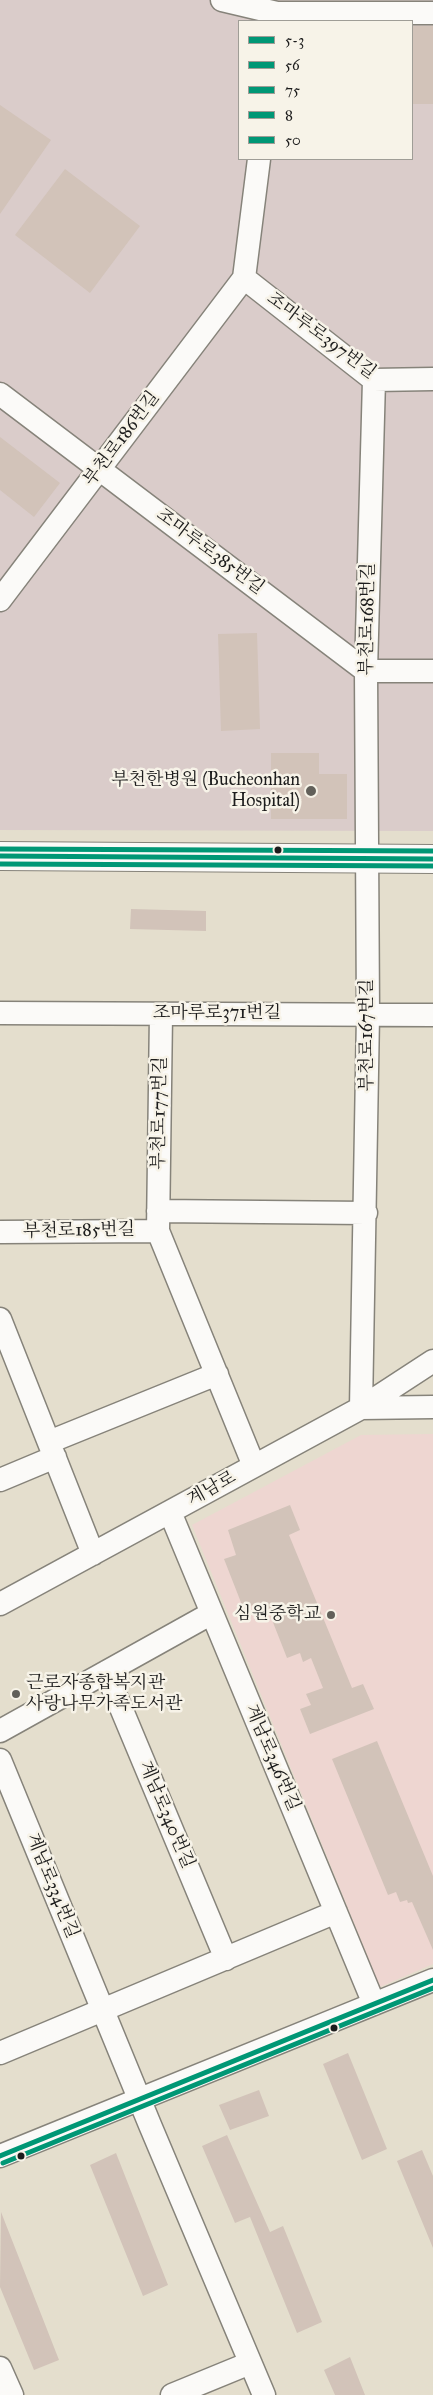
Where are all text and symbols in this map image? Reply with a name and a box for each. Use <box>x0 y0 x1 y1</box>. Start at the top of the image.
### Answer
legend <box>238 20 413 160</box>
text: 5-3 <box>285 31 304 49</box>
text: 56 <box>285 56 300 74</box>
text: 75 <box>285 81 300 99</box>
text: 8 <box>285 106 293 124</box>
text: 50 <box>285 131 301 149</box>
street label: 조마루로397번길 <box>262 288 380 384</box>
street label: 부천로186번길 <box>79 387 165 491</box>
street label: 조마루로385번길 <box>152 504 268 600</box>
street label: 부천로168번길 <box>356 562 380 676</box>
place label: 부천한병원 (Bucheonhan Hospital) <box>111 770 300 812</box>
marker: 부천한병원 (Bucheonhan Hospital) <box>304 784 318 798</box>
unlabelled marker <box>273 845 283 855</box>
street label: 부천로167번길 <box>357 979 379 1091</box>
street label: 조마루로371번길 <box>153 1003 281 1025</box>
street label: 부천로177번길 <box>148 1056 172 1170</box>
street label: 부천로185번길 <box>23 1219 135 1243</box>
street label: 계남로 <box>184 1467 240 1511</box>
place label: 심원중학교 <box>234 1604 321 1626</box>
marker: 심원중학교 <box>325 1609 337 1621</box>
place label: 근로자종합복지관 사랑나무가족도서관 <box>26 1673 182 1716</box>
marker: 근로자종합복지관 사랑나무가족도서관 <box>10 1688 22 1700</box>
street label: 계남로346번길 <box>240 1702 304 1814</box>
street label: 계남로340번길 <box>134 1758 198 1872</box>
street label: 계남로334번길 <box>21 1830 83 1942</box>
unlabelled marker <box>329 2023 339 2033</box>
unlabelled marker <box>16 2151 26 2161</box>

